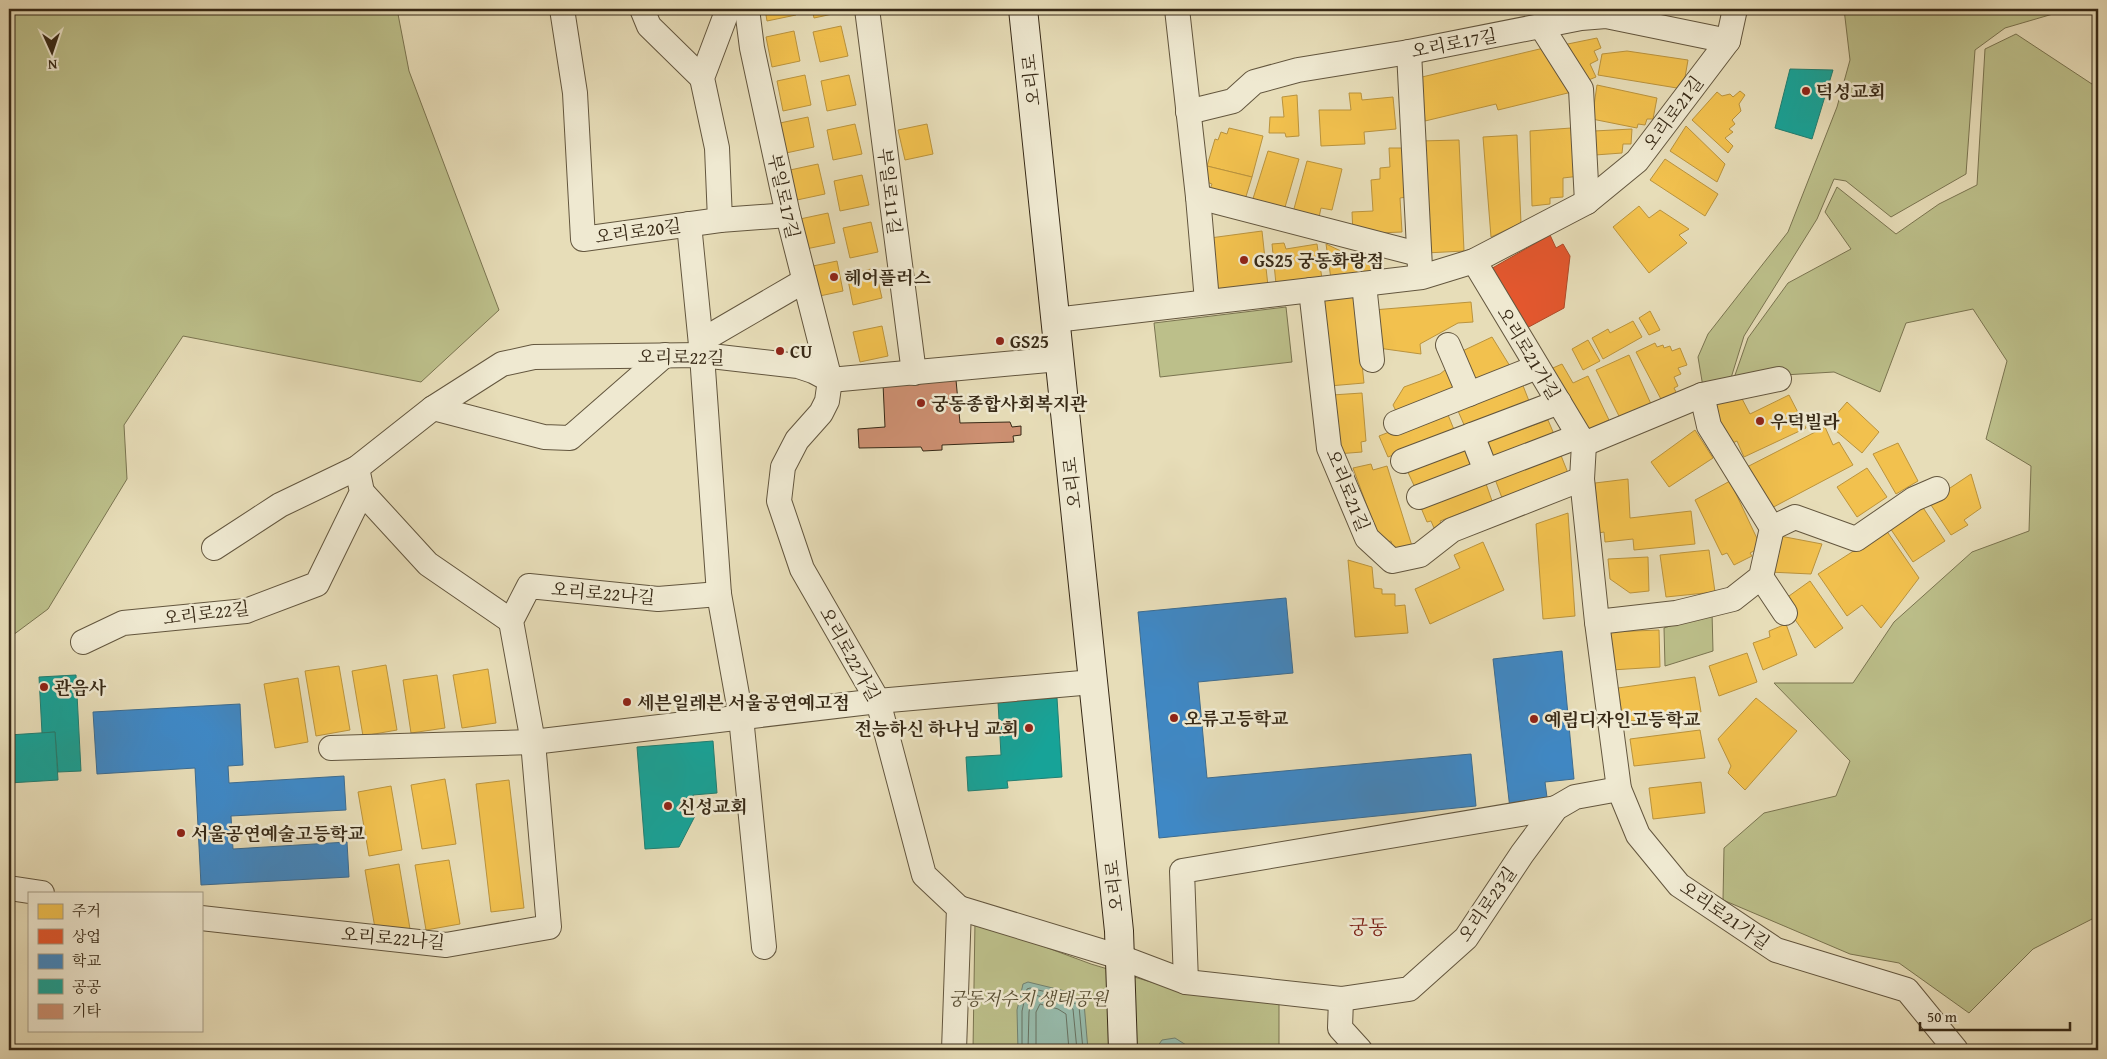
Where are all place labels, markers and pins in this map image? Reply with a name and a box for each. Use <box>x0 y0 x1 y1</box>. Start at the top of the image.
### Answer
place label: 덕성교회 <box>1816 78 1886 105</box>
marker: 덕성교회 <box>1800 85 1812 97</box>
place label: GS25 궁동화랑점 <box>1254 247 1384 274</box>
marker: GS25 궁동화랑점 <box>1238 254 1250 266</box>
place label: 헤어플러스 <box>844 264 932 291</box>
marker: 헤어플러스 <box>828 271 840 283</box>
place label: GS25 <box>1010 328 1049 355</box>
marker: GS25 <box>994 335 1006 347</box>
place label: CU <box>790 338 812 365</box>
marker: CU <box>774 345 786 357</box>
place label: 궁동종합사회복지관 <box>931 390 1088 417</box>
marker: 궁동종합사회복지관 <box>915 397 927 409</box>
place label: 우덕빌라 <box>1770 408 1840 435</box>
marker: 우덕빌라 <box>1754 415 1766 427</box>
place label: 관음사 <box>54 674 107 701</box>
marker: 관음사 <box>38 681 50 693</box>
place label: 세븐일레븐 서울공연예고점 <box>637 689 850 716</box>
marker: 세븐일레븐 서울공연예고점 <box>621 696 633 708</box>
place label: 오류고등학교 <box>1184 705 1289 732</box>
place label: 예림디자인고등학교 <box>1544 706 1701 733</box>
marker: 오류고등학교 <box>1168 712 1180 724</box>
marker: 예림디자인고등학교 <box>1528 713 1540 725</box>
place label: 전능하신 하나님 교회 <box>855 715 1019 742</box>
marker: 전능하신 하나님 교회 <box>1023 722 1035 734</box>
place label: 신성교회 <box>678 793 748 820</box>
marker: 신성교회 <box>662 800 674 812</box>
place label: 서울공연예술고등학교 <box>191 820 365 847</box>
marker: 서울공연예술고등학교 <box>175 827 187 839</box>

